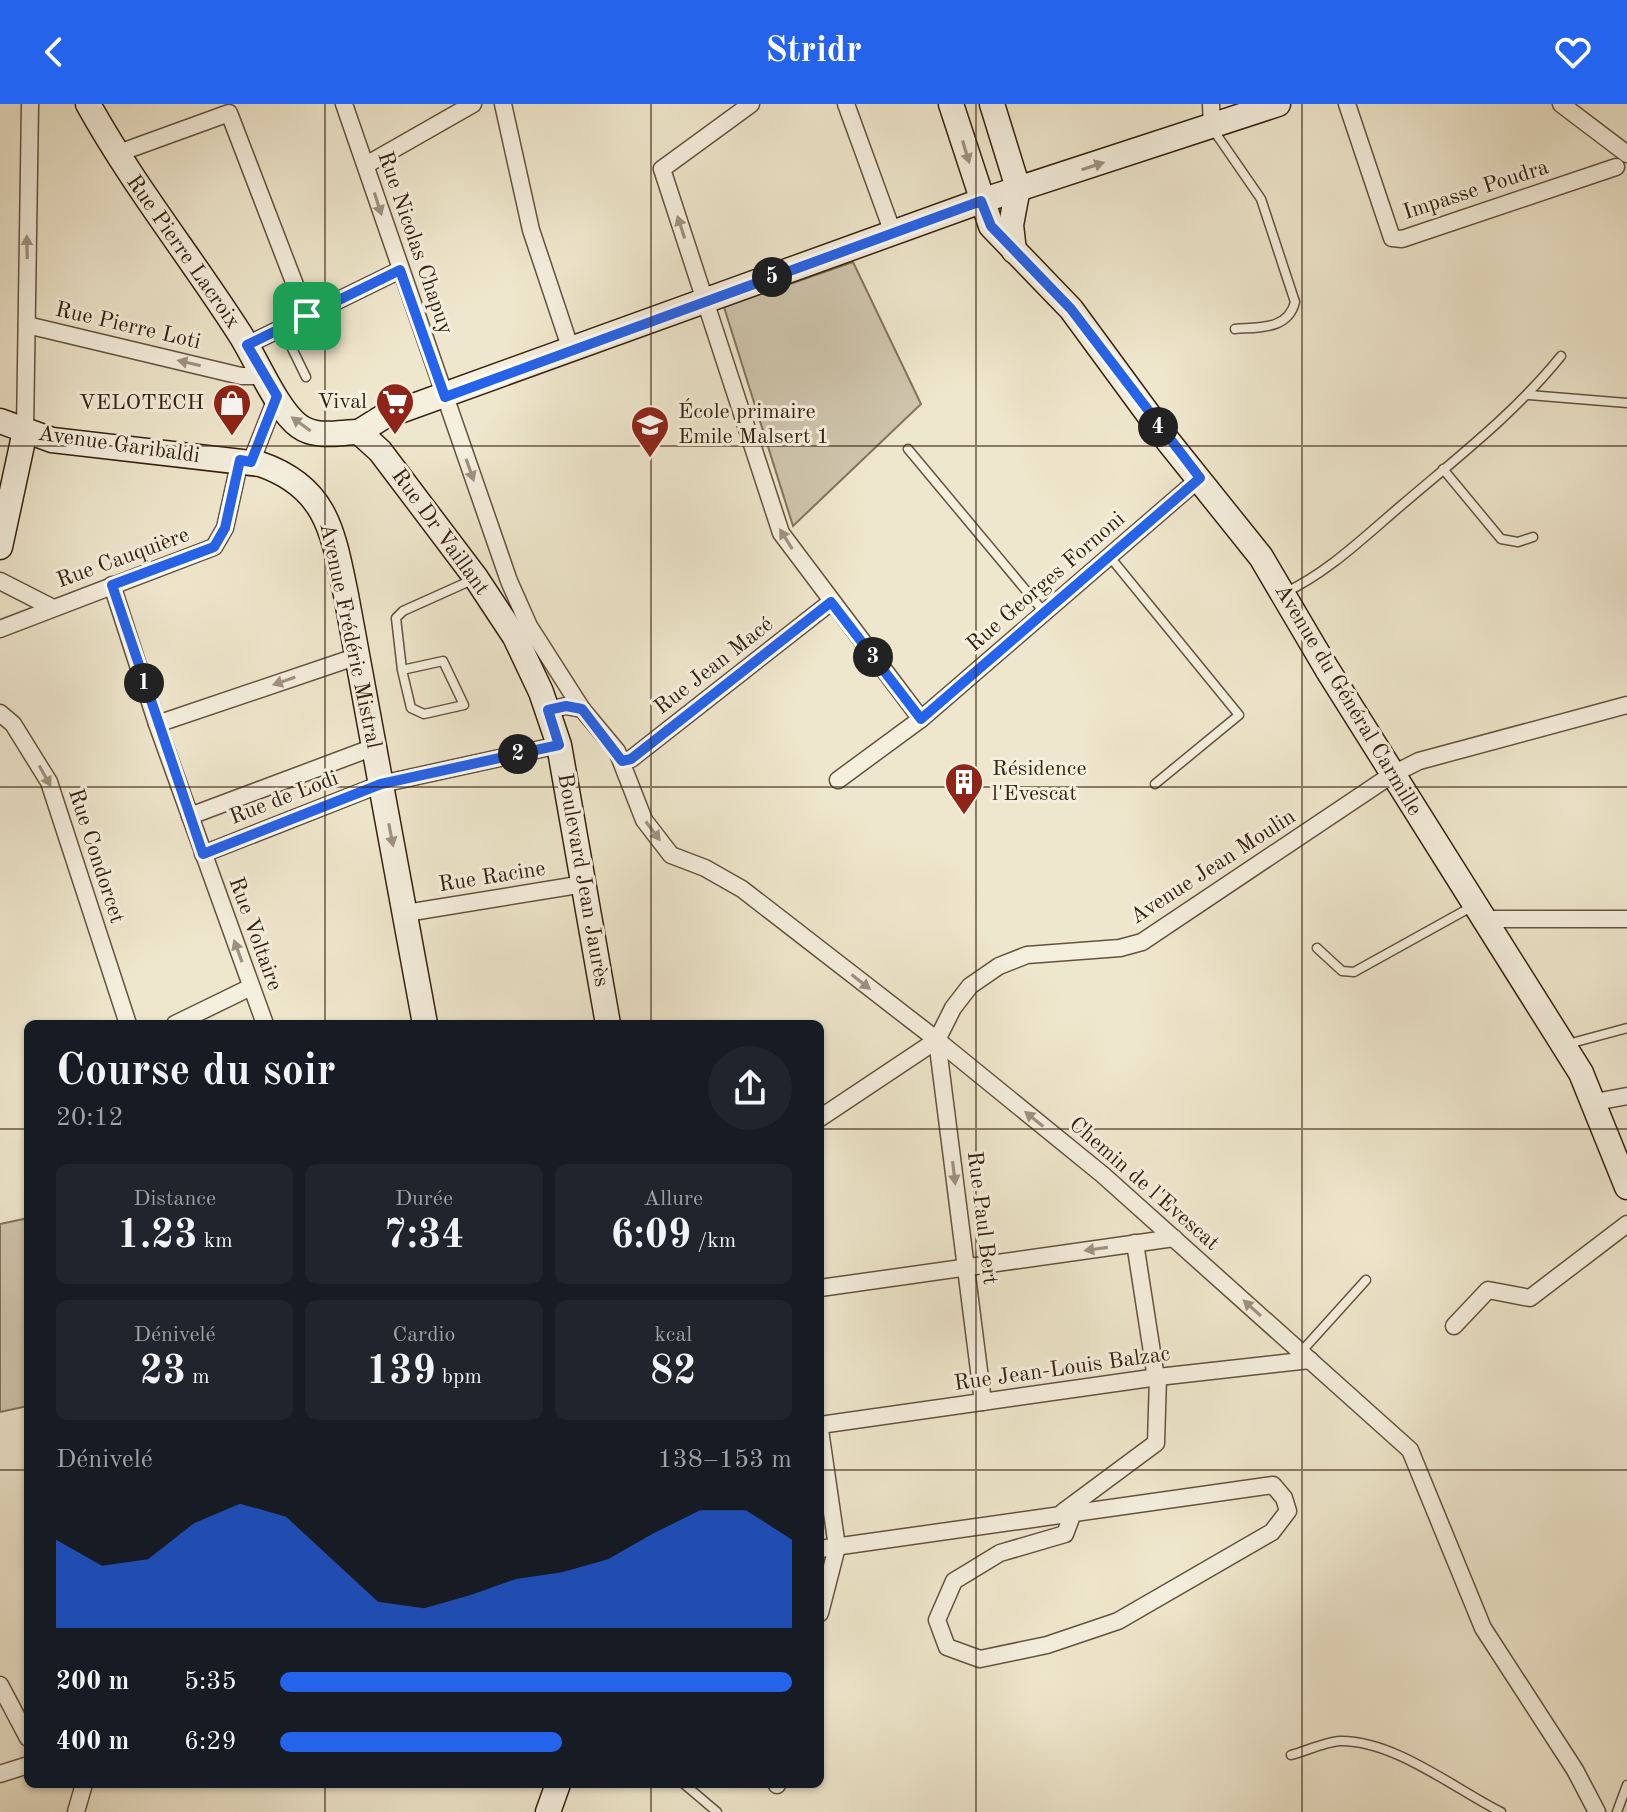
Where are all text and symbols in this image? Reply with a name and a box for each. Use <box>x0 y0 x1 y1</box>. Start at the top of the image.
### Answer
icon: back <box>32 30 76 74</box>
icon: heart <box>1551 30 1595 74</box>
text: Stridr <box>765 34 862 70</box>
one-way arrow <box>960 141 973 165</box>
street label: Rue Nicolas Chapuy <box>373 149 457 338</box>
street label: Impasse Poudra <box>1400 156 1552 224</box>
one-way arrow <box>1082 160 1106 172</box>
street label: Rue Pierre Lacroix <box>122 171 244 333</box>
one-way arrow <box>373 193 385 217</box>
one-way arrow <box>674 215 686 239</box>
one-way arrow <box>21 234 33 259</box>
pin: 5 <box>752 257 792 297</box>
text: 5 <box>766 266 778 288</box>
pin <box>273 282 341 350</box>
icon: arrive <box>285 294 329 338</box>
street label: Rue Pierre Loti <box>53 299 203 353</box>
one-way arrow <box>176 357 201 369</box>
supermarket icon: Vival <box>374 381 416 436</box>
shop icon: VELOTECH <box>211 382 253 437</box>
place label: Vival <box>317 391 367 413</box>
place label: VELOTECH <box>79 392 204 414</box>
place label: École primaire Emile Malsert 1 <box>678 398 829 448</box>
school or university icon: École primaire Emile Malsert 1 <box>629 404 671 459</box>
pin: 4 <box>1138 407 1178 447</box>
one-way arrow <box>290 416 312 432</box>
text: 4 <box>1152 416 1164 438</box>
street label: Avenue Garibaldi <box>37 423 201 467</box>
one-way arrow <box>465 459 477 483</box>
street label: Rue Dr Vaillant <box>387 465 493 599</box>
street label: Rue Georges Fornoni <box>963 508 1129 656</box>
street label: Avenue Frédéric Mistral <box>315 521 385 751</box>
street label: Rue Cauquière <box>54 524 192 592</box>
one-way arrow <box>779 528 793 550</box>
street label: Avenue du Général Carmille <box>1270 581 1426 819</box>
street label: Rue Jean Macé <box>651 613 777 719</box>
pin: 3 <box>853 637 893 677</box>
text: 3 <box>867 646 879 668</box>
pin: 1 <box>124 663 164 703</box>
text: 1 <box>138 672 150 694</box>
one-way arrow <box>272 675 296 687</box>
pin: 2 <box>498 734 538 774</box>
text: 2 <box>512 743 524 765</box>
place label: Résidence l'Evescat <box>992 758 1087 805</box>
building icon: Résidence l'Evescat <box>943 761 985 816</box>
one-way arrow <box>37 765 51 787</box>
street label: Rue de Lodi <box>227 767 341 829</box>
street label: Boulevard Jean Jaurès <box>553 771 613 989</box>
street label: Rue Condorcet <box>64 786 128 926</box>
street label: Avenue Jean Moulin <box>1127 805 1300 928</box>
one-way arrow <box>644 821 660 841</box>
one-way arrow <box>385 822 397 847</box>
street label: Rue Racine <box>437 858 547 896</box>
street label: Rue Voltaire <box>224 874 286 994</box>
one-way arrow <box>231 939 244 963</box>
one-way arrow <box>851 973 871 989</box>
button: share <box>708 1046 792 1130</box>
text: Course du soir <box>56 1050 336 1094</box>
text: 20:12 <box>56 1105 124 1131</box>
one-way arrow <box>1025 1111 1045 1128</box>
street label: Chemin de l'Evescat <box>1065 1113 1223 1255</box>
street label: Rue Paul Bert <box>963 1150 1001 1286</box>
one-way arrow <box>948 1160 961 1185</box>
text: Distance <box>133 1188 216 1210</box>
text: Durée <box>395 1188 453 1210</box>
text: Allure <box>644 1188 703 1210</box>
text: 1.23 <box>117 1217 198 1257</box>
text: 7:34 <box>384 1217 464 1257</box>
text: 6:09 <box>610 1217 691 1257</box>
text: km <box>198 1230 233 1252</box>
text: /km <box>691 1230 736 1252</box>
one-way arrow <box>1083 1243 1108 1256</box>
one-way arrow <box>1242 1300 1262 1317</box>
text: Dénivelé <box>134 1324 216 1346</box>
text: Cardio <box>393 1324 455 1346</box>
text: kcal <box>654 1324 692 1346</box>
street label: Rue Jean-Louis Balzac <box>953 1343 1171 1395</box>
text: 23 <box>140 1353 186 1393</box>
text: 139 <box>366 1353 436 1393</box>
text: 82 <box>650 1353 697 1393</box>
text: m <box>186 1366 210 1388</box>
text: bpm <box>436 1366 482 1388</box>
text: Dénivelé <box>56 1447 153 1473</box>
text: 138–153 m <box>657 1447 792 1473</box>
text: 200 m <box>56 1669 129 1695</box>
text: 5:35 <box>184 1669 237 1695</box>
text: 400 m <box>56 1729 129 1755</box>
text: 6:29 <box>184 1729 237 1755</box>

